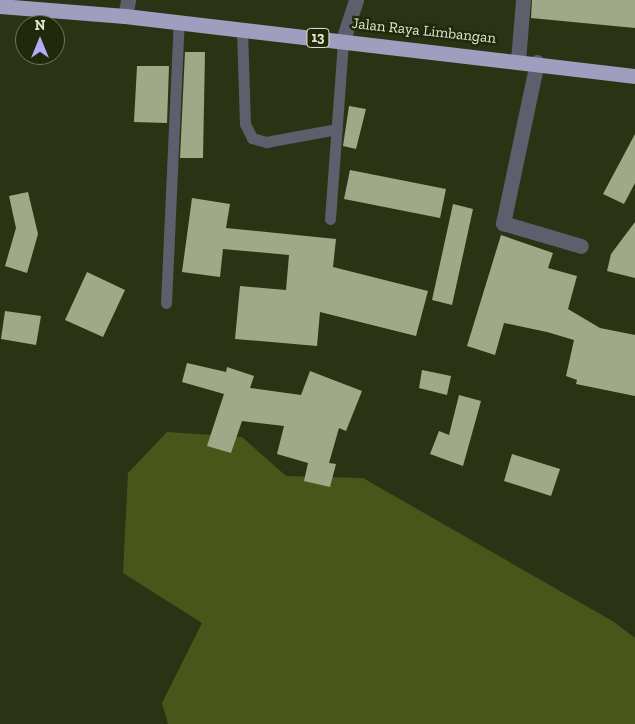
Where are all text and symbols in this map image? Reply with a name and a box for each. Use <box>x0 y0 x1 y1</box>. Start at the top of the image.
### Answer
street label: Jalan Raya Limbangan <box>351 14 497 48</box>
north arrow <box>15 15 65 65</box>
text: N <box>35 17 45 34</box>
road number: 13 <box>306 26 330 49</box>

